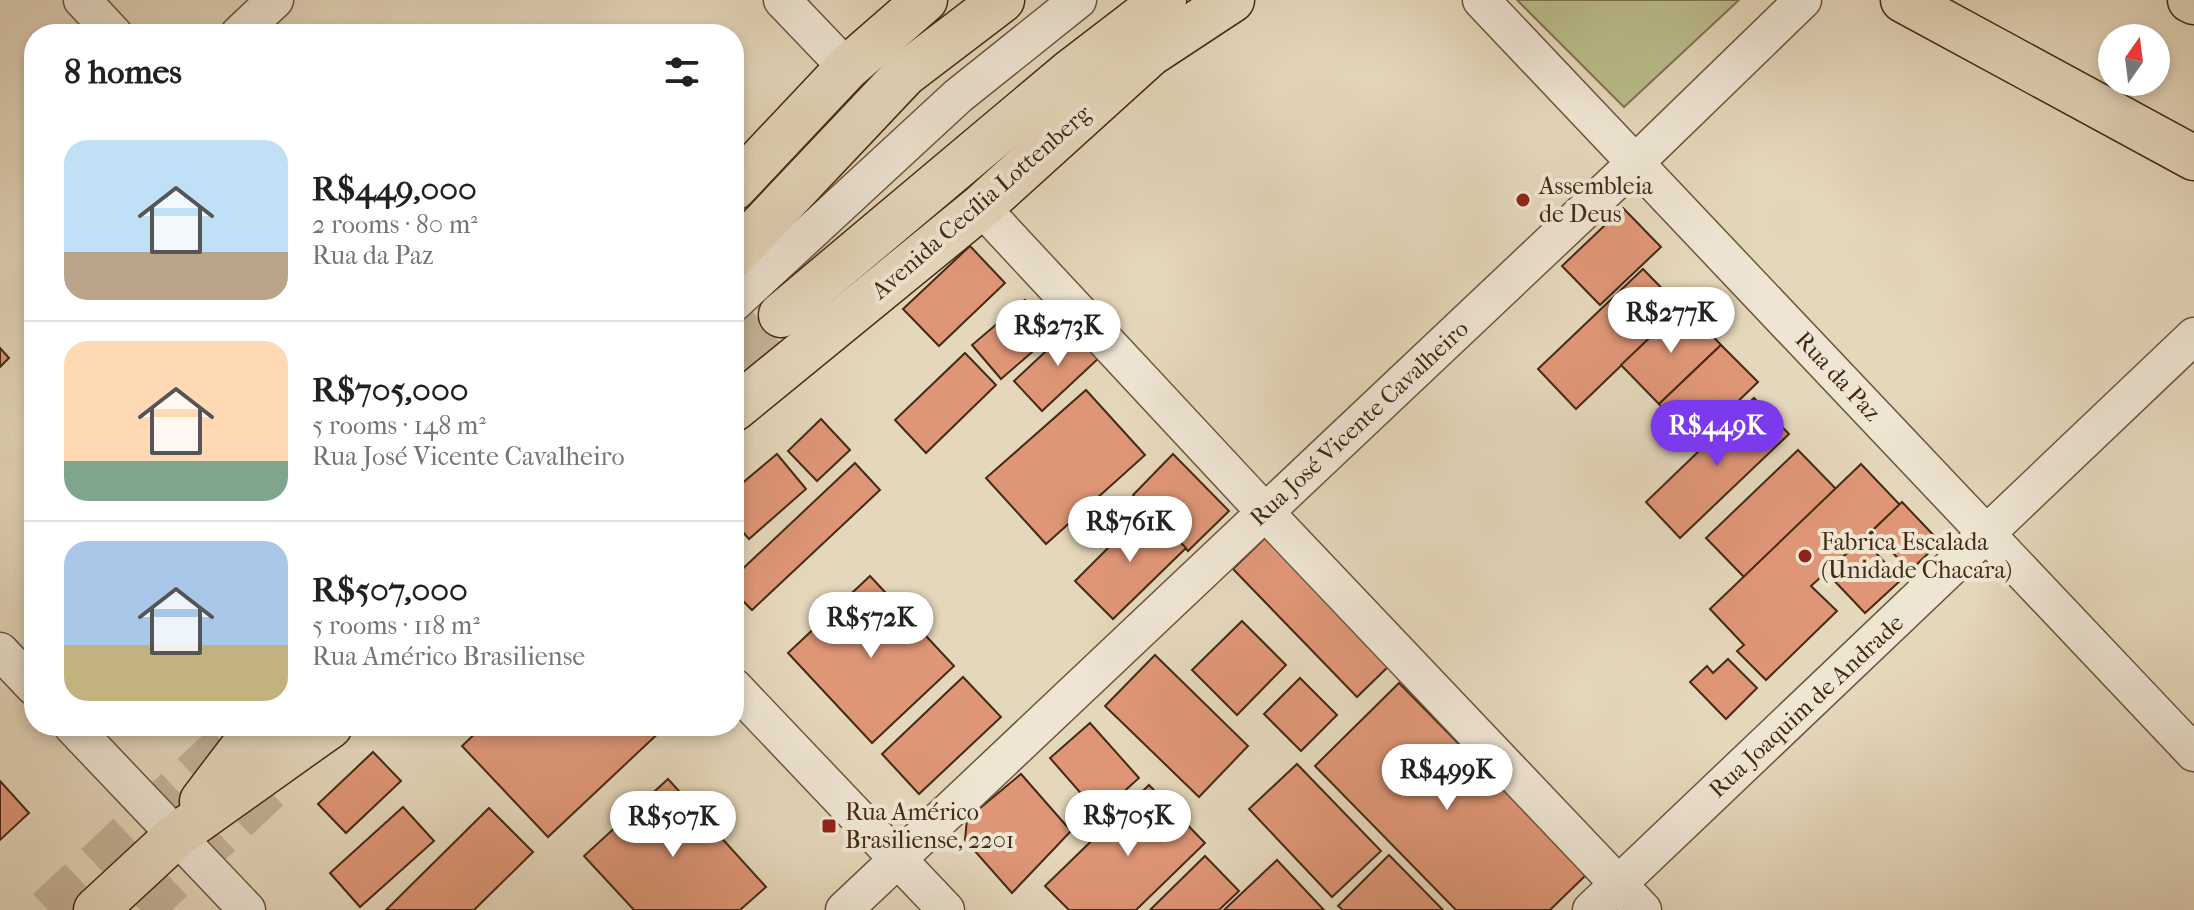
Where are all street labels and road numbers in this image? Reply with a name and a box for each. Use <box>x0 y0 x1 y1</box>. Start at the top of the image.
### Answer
street label: Avenida Cecília Lottenberg <box>865 98 1097 305</box>
street label: Rua José Vicente Cavalheiro <box>1244 314 1474 532</box>
street label: Rua da Paz <box>1790 325 1887 427</box>
street label: Rua Joaquim de Andrade <box>1703 608 1909 803</box>

